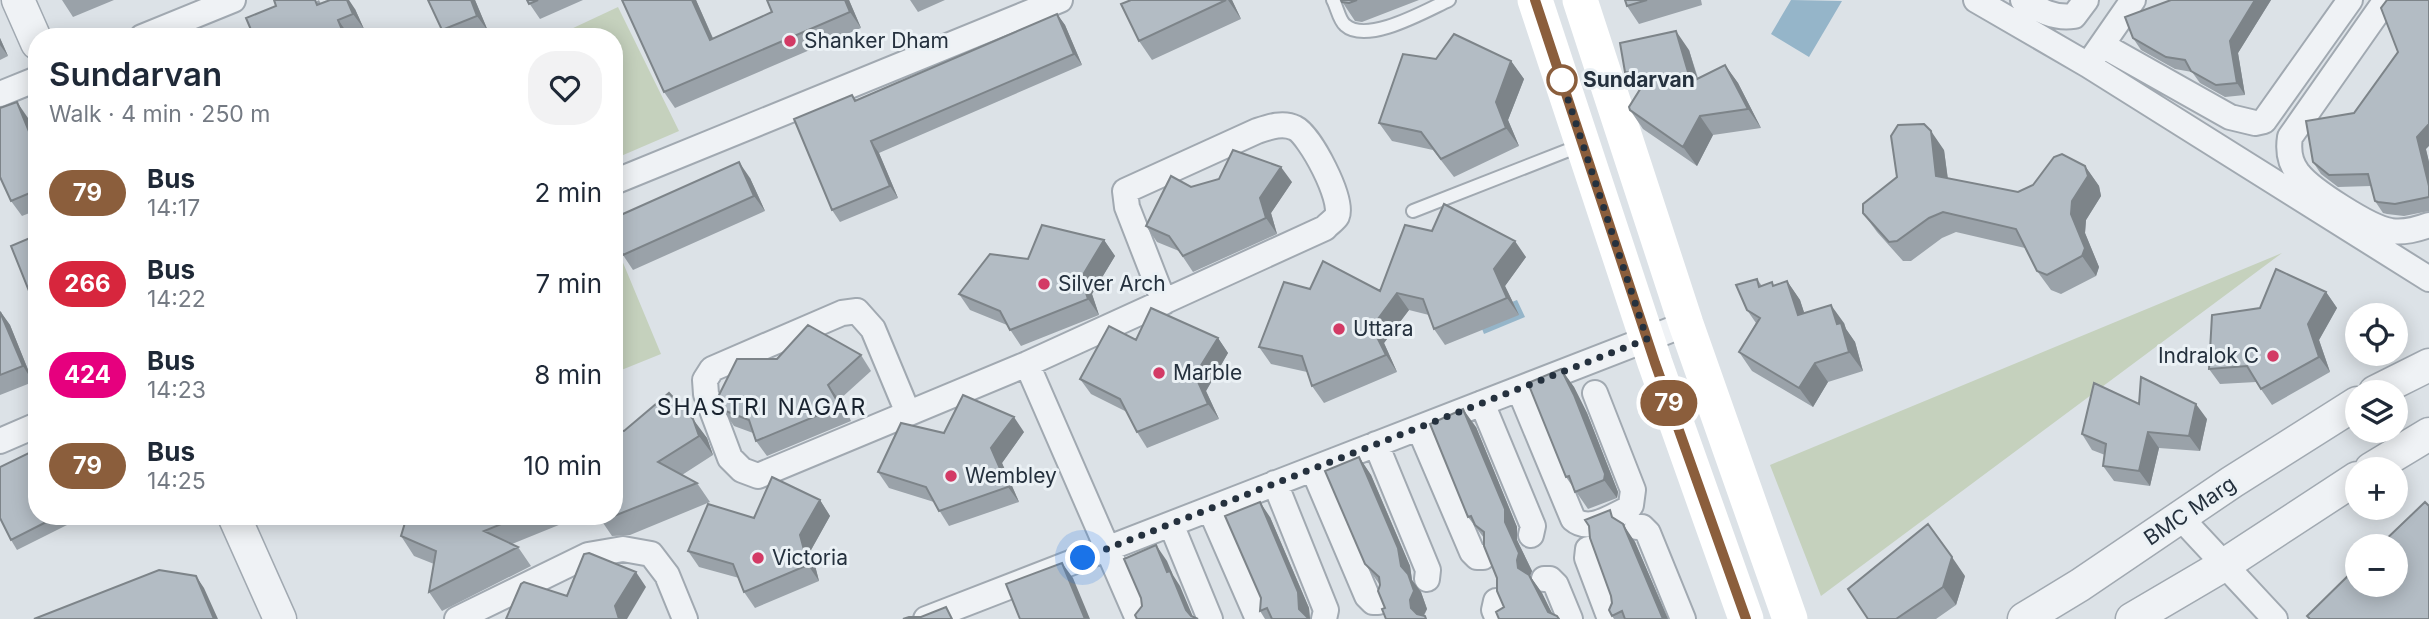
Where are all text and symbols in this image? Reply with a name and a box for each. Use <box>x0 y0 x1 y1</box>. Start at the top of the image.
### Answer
place label: Shanker Dham <box>804 28 949 53</box>
marker: Shanker Dham <box>782 33 798 49</box>
button: heart <box>528 51 602 125</box>
text: Sundarvan <box>49 54 222 94</box>
marker: Sundarvan <box>1547 65 1577 95</box>
place label: Sundarvan <box>1583 67 1695 92</box>
text: Walk · 4 min · 250 m <box>49 100 271 128</box>
text: Bus <box>147 163 195 194</box>
text: 2 min <box>534 177 602 208</box>
text: 79 <box>73 178 102 207</box>
text: 14:17 <box>147 194 200 222</box>
text: Bus <box>147 254 195 285</box>
text: 7 min <box>536 268 602 299</box>
text: 266 <box>64 269 111 298</box>
place label: Silver Arch <box>1058 271 1166 296</box>
marker: Silver Arch <box>1036 276 1052 292</box>
text: 14:22 <box>147 285 206 313</box>
map controls <box>2345 303 2408 597</box>
button: locate <box>2345 303 2408 366</box>
place label: Uttara <box>1353 316 1413 341</box>
marker: Uttara <box>1331 321 1347 337</box>
place label: Indralok C <box>2158 343 2259 368</box>
text: Bus <box>147 345 195 376</box>
marker: Indralok C <box>2265 348 2281 364</box>
text: 8 min <box>534 359 602 390</box>
text: 424 <box>64 360 111 389</box>
place label: Marble <box>1173 360 1242 385</box>
marker: Marble <box>1151 365 1167 381</box>
text: 14:23 <box>147 376 206 404</box>
line badge: 79 <box>1638 380 1700 426</box>
button: layers <box>2345 380 2408 443</box>
text: 79 <box>1654 388 1684 417</box>
district label: SHASTRI NAGAR <box>657 393 867 421</box>
text: Bus <box>147 436 195 467</box>
text: 10 min <box>523 450 602 481</box>
text: 79 <box>73 451 102 480</box>
button: + <box>2345 457 2408 520</box>
place label: Wembley <box>965 463 1057 488</box>
text: 14:25 <box>147 467 206 495</box>
marker: Wembley <box>943 468 959 484</box>
street label: BMC Marg <box>2139 471 2240 550</box>
button: − <box>2345 534 2408 597</box>
your location <box>1065 540 1100 575</box>
place label: Victoria <box>772 545 848 570</box>
marker: Victoria <box>750 550 766 566</box>

